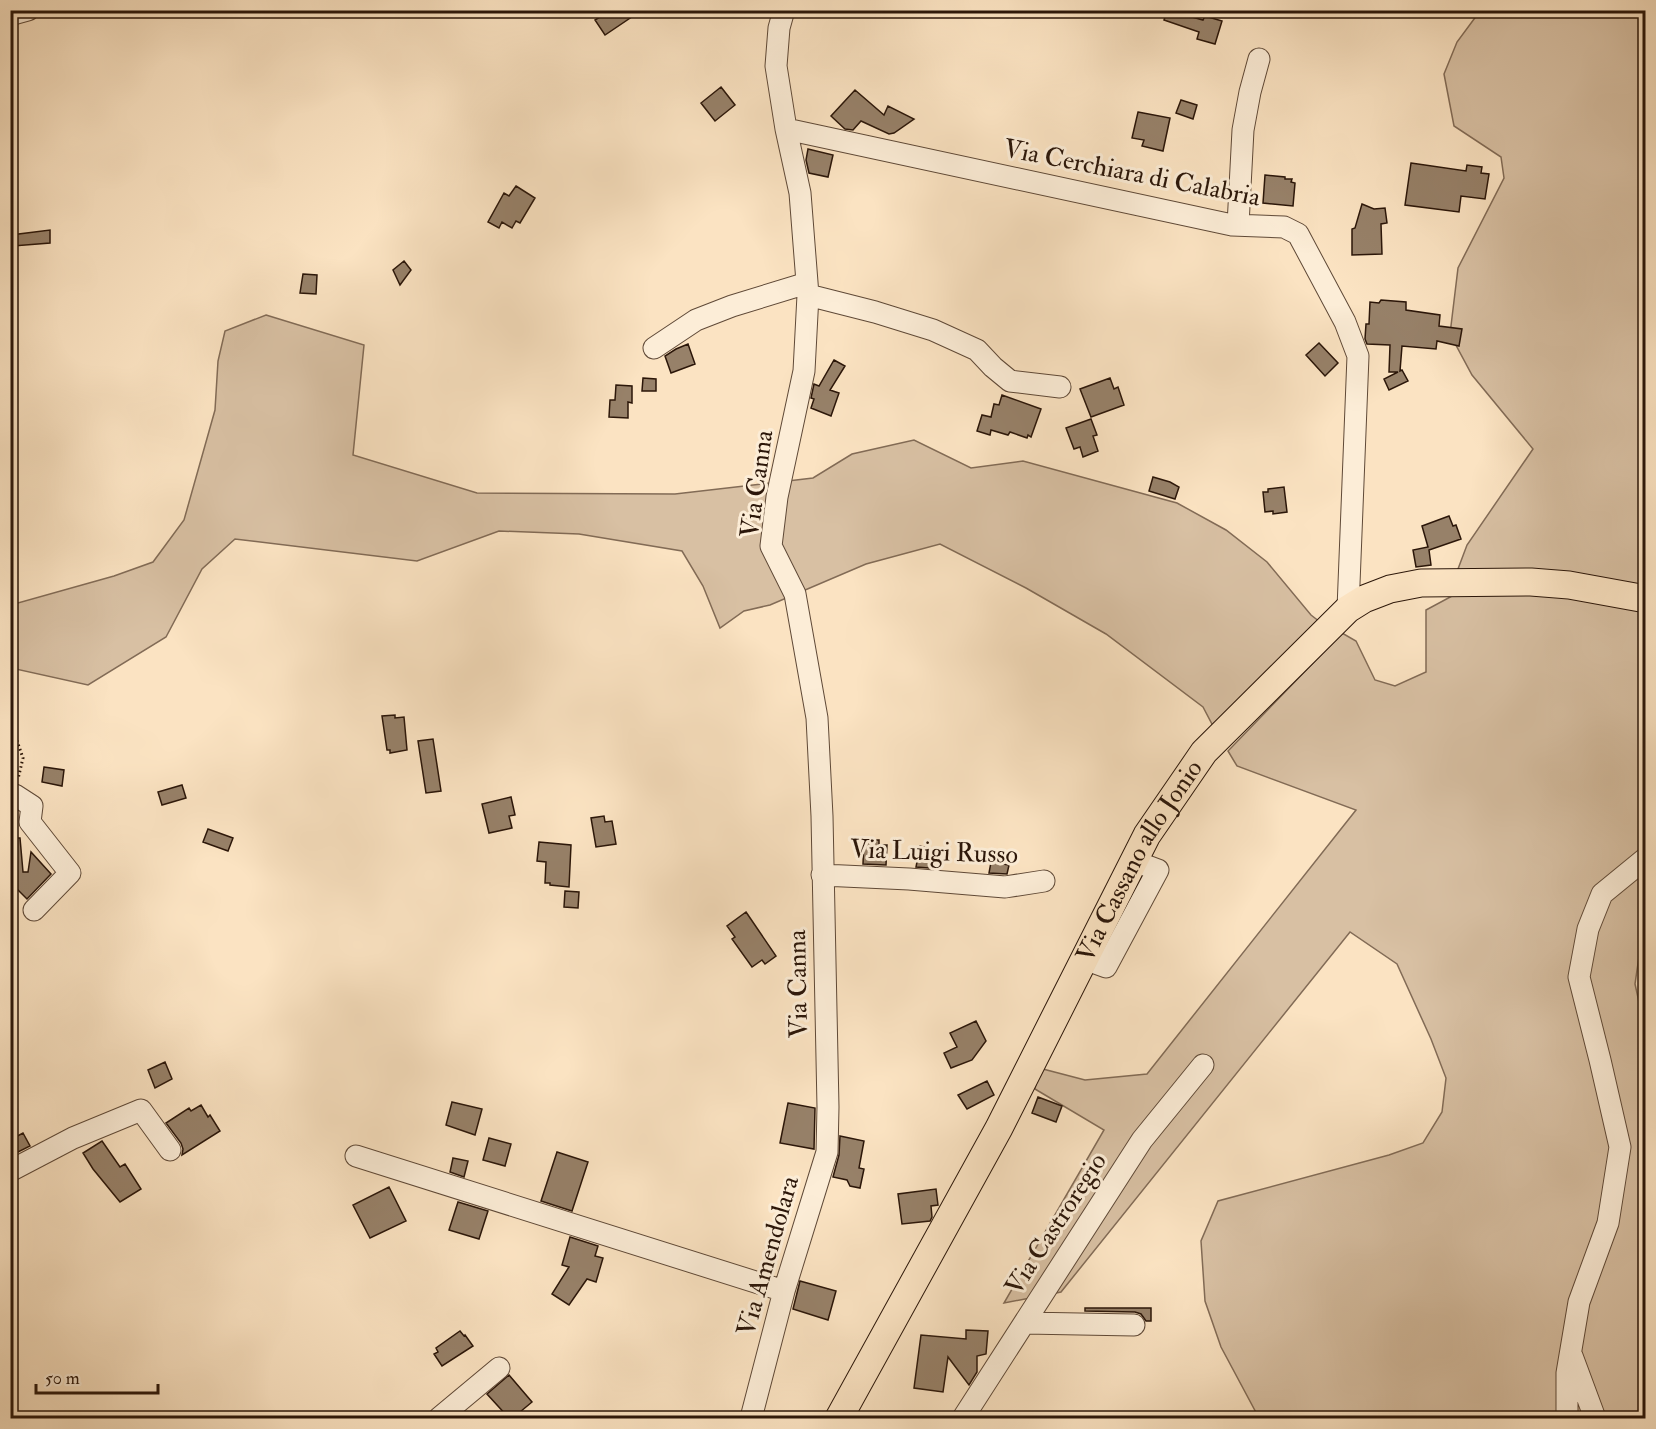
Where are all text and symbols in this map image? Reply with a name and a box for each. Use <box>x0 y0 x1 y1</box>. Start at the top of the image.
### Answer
street label: Via Cerchiara di Calabria <box>1001 132 1263 214</box>
street label: Via Canna <box>734 428 780 540</box>
street label: Via Cassano allo Jonio <box>1069 754 1210 968</box>
street label: Via Luigi Russo <box>850 833 1018 871</box>
street label: Via Canna <box>781 929 815 1039</box>
street label: Via Castroregio <box>998 1147 1114 1301</box>
street label: Via Amendolara <box>730 1172 806 1340</box>
scale bar <box>36 1357 158 1395</box>
text: 50 m <box>45 1367 80 1390</box>

